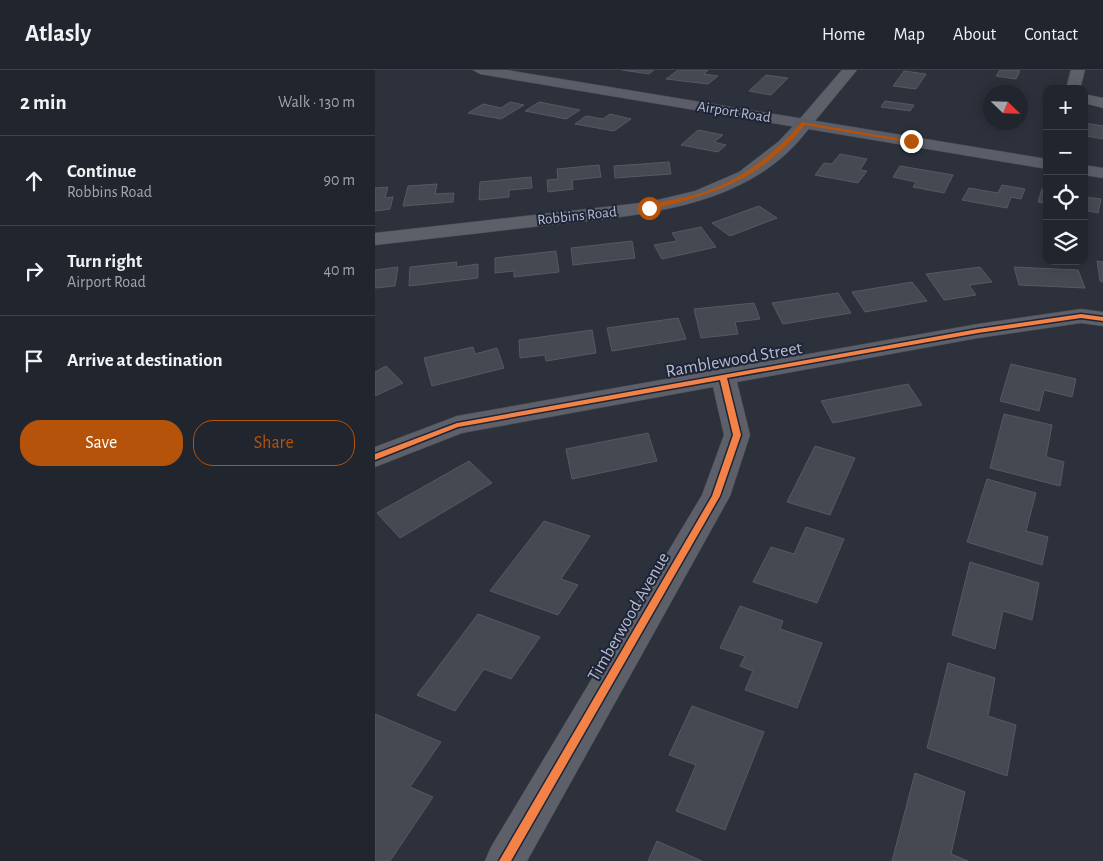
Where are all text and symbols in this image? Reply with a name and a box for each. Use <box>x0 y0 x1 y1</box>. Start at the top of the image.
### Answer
text: Atlasly <box>25 22 91 46</box>
text: Home <box>822 26 865 44</box>
text: Map <box>893 26 925 44</box>
text: About <box>953 26 996 44</box>
text: Contact <box>1024 26 1078 44</box>
north arrow <box>983 85 1028 130</box>
map controls <box>1043 85 1088 265</box>
button: + <box>1043 85 1088 130</box>
text: 2 min <box>20 92 67 113</box>
text: Walk · 130 m <box>278 94 355 110</box>
street label: Airport Road <box>696 99 772 125</box>
route end <box>900 130 923 153</box>
button: − <box>1043 130 1088 175</box>
text: Continue <box>67 162 136 181</box>
icon: ahead <box>20 167 48 195</box>
text: 90 m <box>324 172 355 188</box>
button: locate <box>1043 175 1088 220</box>
text: Robbins Road <box>67 184 152 200</box>
route start <box>638 197 661 220</box>
street label: Robbins Road <box>537 204 618 228</box>
button: layers <box>1043 220 1088 265</box>
text: Turn right <box>67 252 142 271</box>
icon: right <box>20 257 48 285</box>
text: 40 m <box>323 262 355 278</box>
text: Airport Road <box>67 274 146 290</box>
street label: Ramblewood Street <box>664 339 804 381</box>
icon: arrive <box>20 347 48 375</box>
text: Arrive at destination <box>67 351 223 370</box>
button: Save <box>20 420 183 466</box>
button: Share <box>193 420 355 466</box>
street label: Timberwood Avenue <box>585 550 673 684</box>

